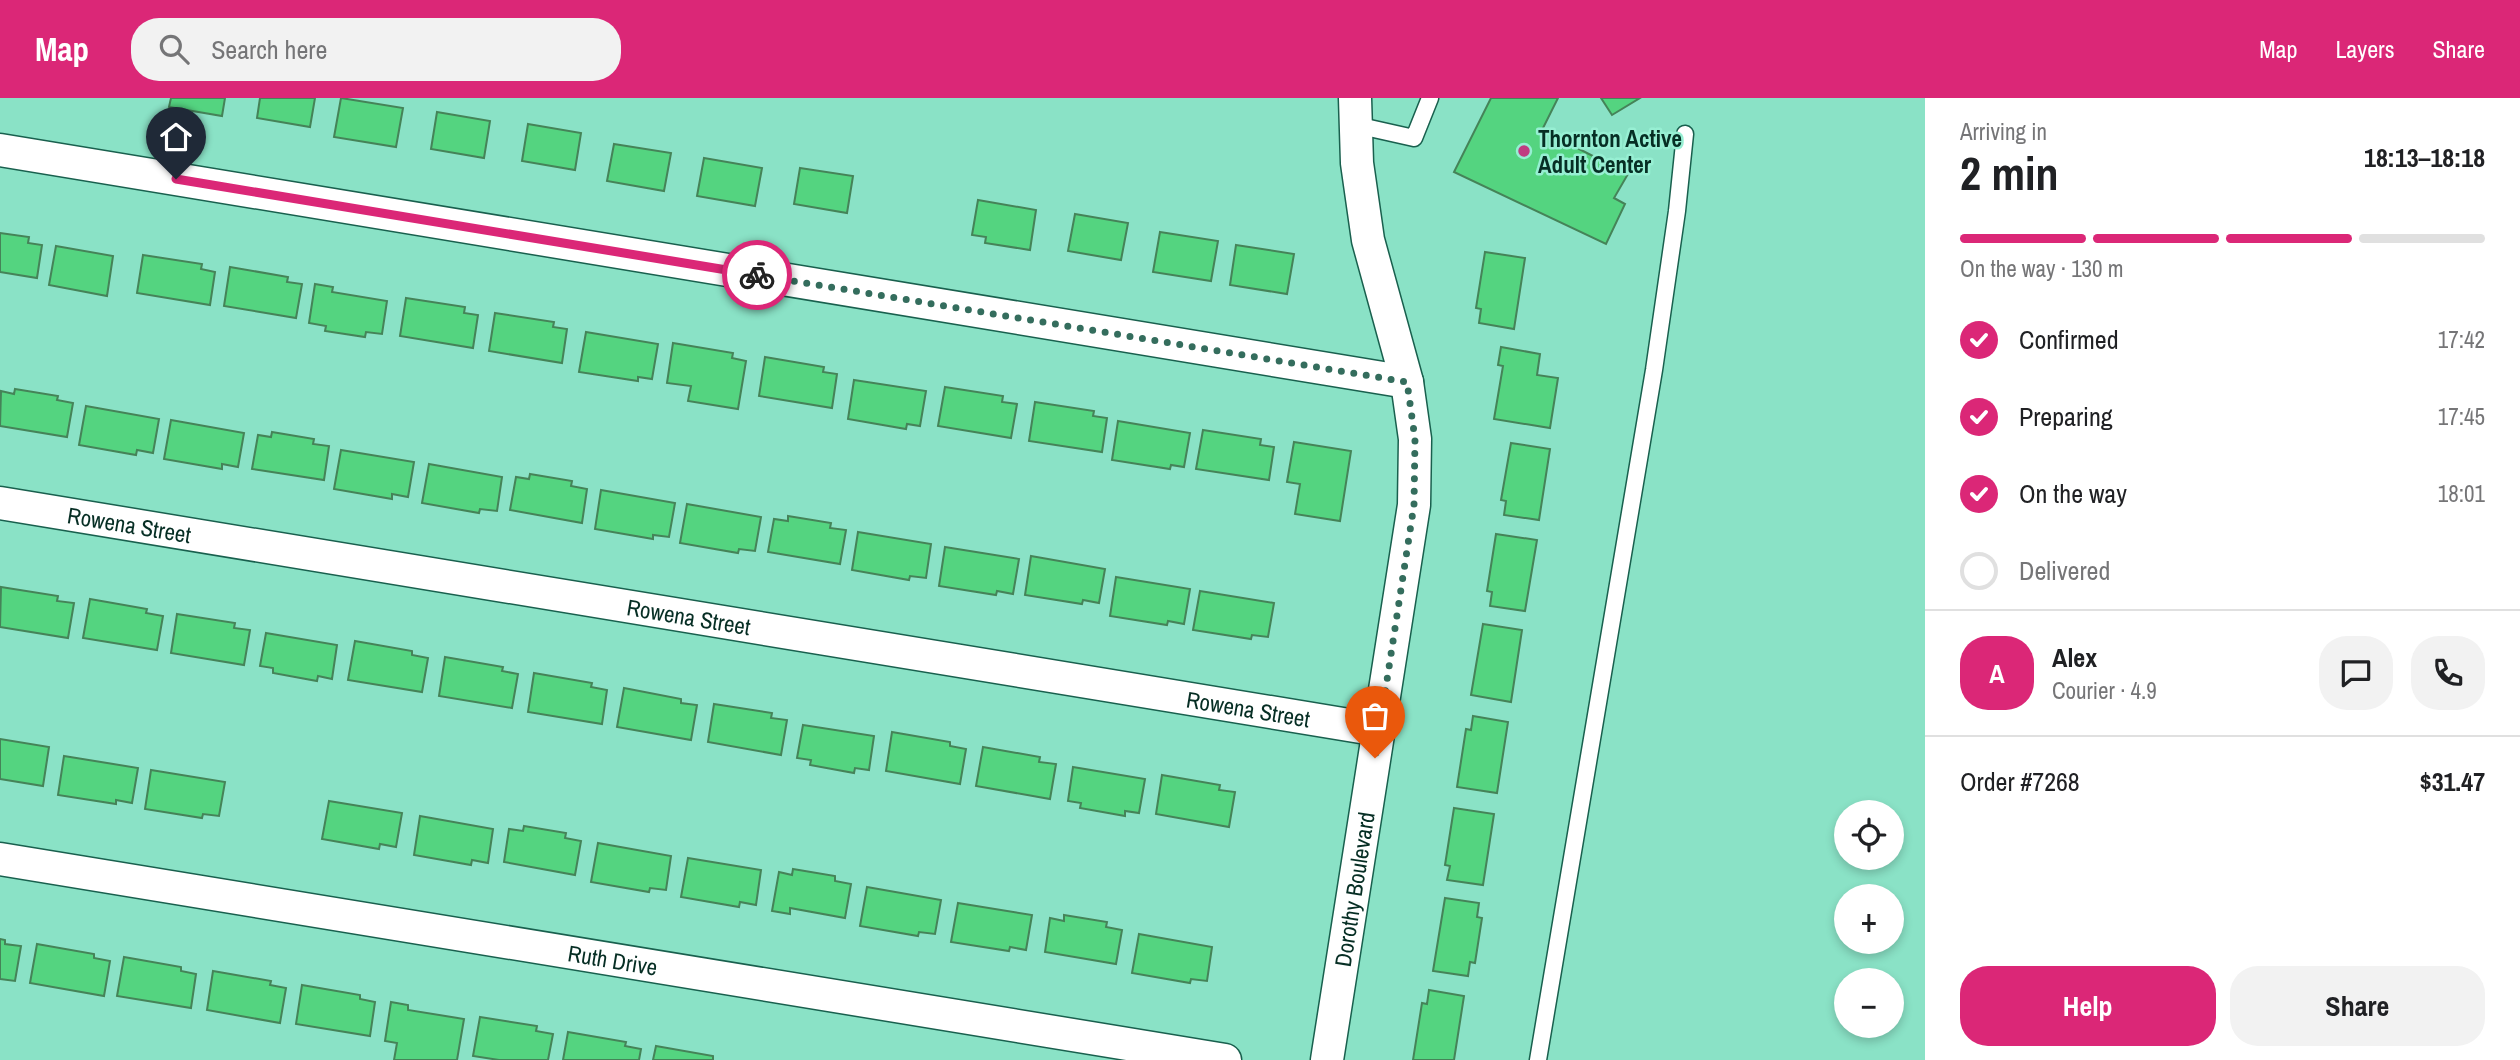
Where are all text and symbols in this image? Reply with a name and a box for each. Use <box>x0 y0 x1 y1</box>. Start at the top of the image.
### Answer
search box <box>131 18 621 81</box>
text: Map <box>35 27 89 71</box>
icon: search <box>155 30 193 68</box>
text: Search here <box>211 32 327 67</box>
text: Map <box>2259 33 2297 65</box>
text: Layers <box>2335 33 2394 65</box>
text: Share <box>2432 33 2485 65</box>
pin <box>146 107 206 179</box>
text: Arriving in <box>1960 116 2047 147</box>
icon: home <box>157 118 195 156</box>
place label: Thornton Active Adult Center <box>1538 123 1682 180</box>
text: 18:13–18:18 <box>2364 140 2485 175</box>
text: 2 min <box>1960 142 2059 204</box>
marker: Thornton Active Adult Center <box>1516 143 1532 159</box>
courier <box>722 240 792 310</box>
text: On the way · 130 m <box>1960 253 2124 284</box>
icon: bike <box>738 256 776 294</box>
icon: check <box>1960 321 1998 359</box>
text: Confirmed <box>2019 322 2119 357</box>
text: 17:42 <box>2438 324 2485 355</box>
icon: check <box>1960 398 1998 436</box>
text: Preparing <box>2019 399 2113 434</box>
text: 17:45 <box>2438 401 2485 432</box>
icon: check <box>1960 475 1998 513</box>
text: On the way <box>2019 476 2127 511</box>
text: 18:01 <box>2438 478 2485 509</box>
street label: Rowena Street <box>65 499 193 550</box>
text: Delivered <box>2019 553 2110 588</box>
street label: Rowena Street <box>625 591 753 642</box>
button: chat <box>2319 636 2393 710</box>
button: phone <box>2411 636 2485 710</box>
text: Alex <box>2052 640 2097 675</box>
text: A <box>1989 656 2005 691</box>
text: Courier · 4.9 <box>2052 675 2157 706</box>
street label: Rowena Street <box>1184 683 1312 734</box>
pin <box>1345 686 1405 758</box>
icon: bag <box>1356 697 1394 735</box>
text: Order #7268 <box>1960 764 2080 799</box>
text: $31.47 <box>2420 764 2485 799</box>
map controls <box>1834 800 1904 1038</box>
button: locate <box>1834 800 1904 870</box>
street label: Dorothy Boulevard <box>1326 809 1381 969</box>
button: + <box>1834 884 1904 954</box>
street label: Ruth Drive <box>566 937 660 982</box>
button: Help <box>1960 966 2216 1046</box>
button: Share <box>2230 966 2485 1046</box>
button: − <box>1834 968 1904 1038</box>

